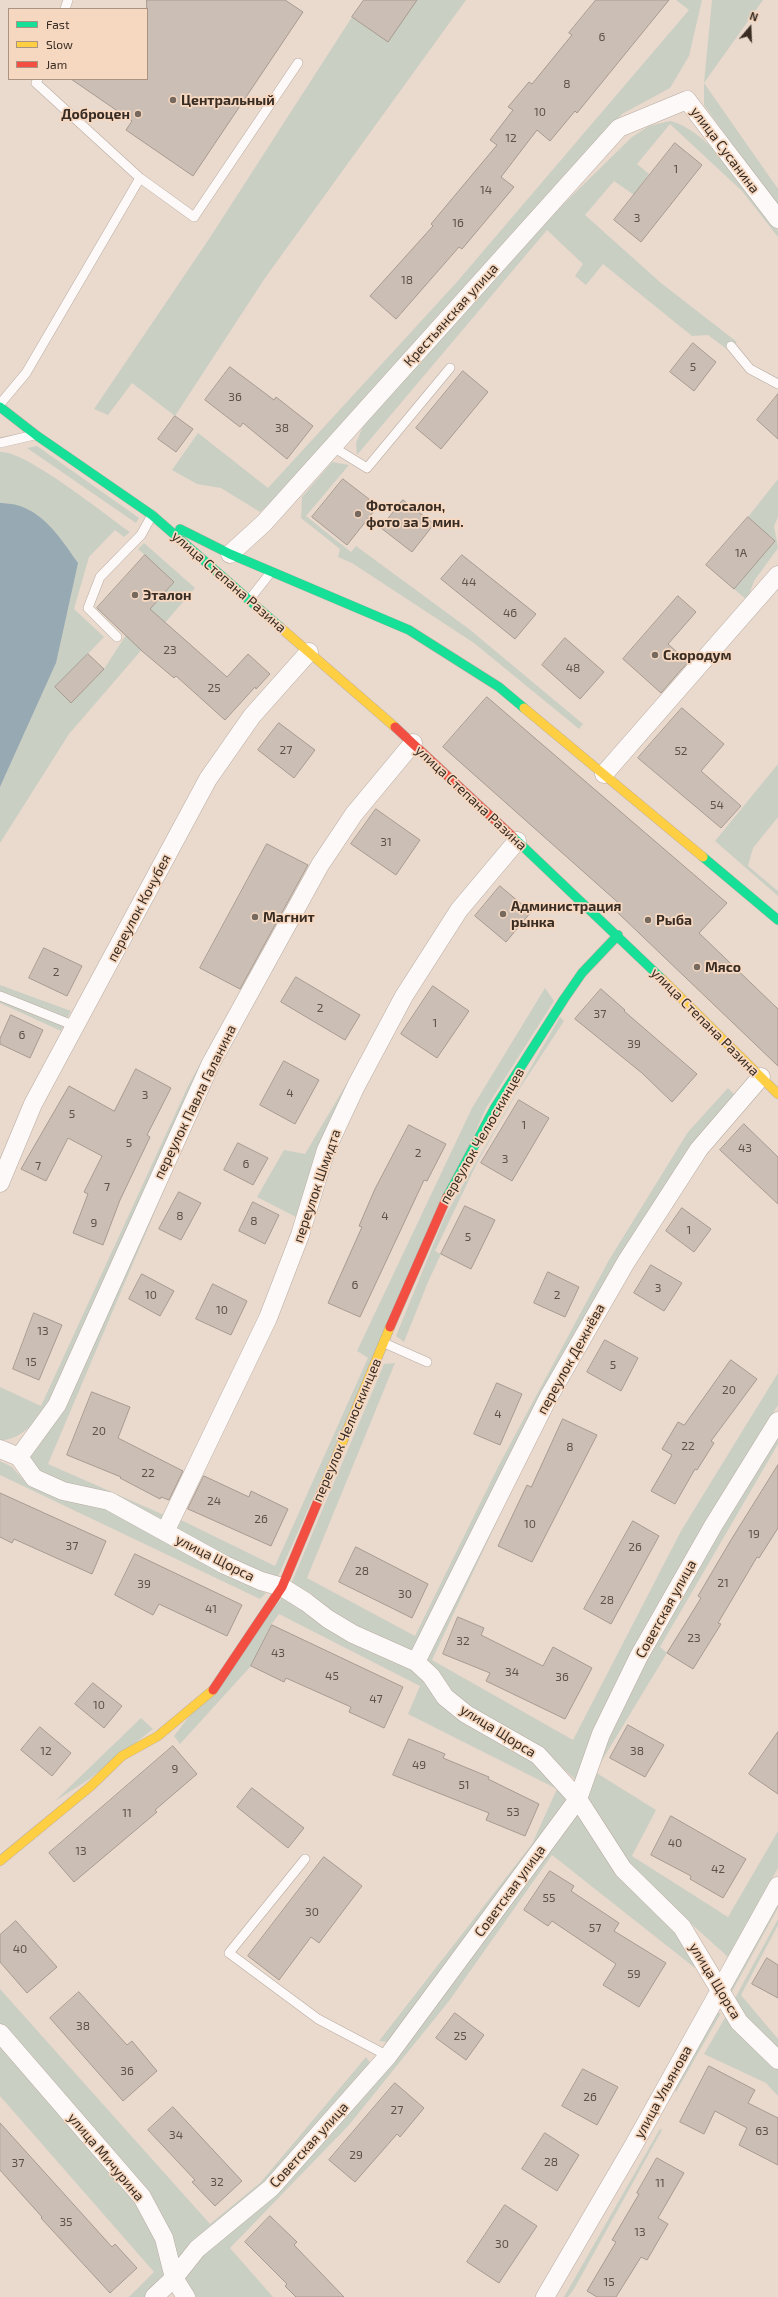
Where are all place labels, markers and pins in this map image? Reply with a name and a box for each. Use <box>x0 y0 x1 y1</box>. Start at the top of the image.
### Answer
place label: Центральный <box>181 92 275 108</box>
marker: Центральный <box>168 95 178 105</box>
place label: Доброцен <box>61 106 130 122</box>
marker: Доброцен <box>133 109 143 119</box>
place label: Фотосалон, фото за 5 мин. <box>366 498 464 530</box>
marker: Фотосалон, фото за 5 мин. <box>353 509 363 519</box>
place label: Эталон <box>143 587 192 603</box>
marker: Эталон <box>130 590 140 600</box>
place label: Скородум <box>663 647 731 663</box>
marker: Скородум <box>650 650 660 660</box>
place label: Администрация рынка <box>511 898 622 930</box>
place label: Магнит <box>263 909 315 925</box>
marker: Администрация рынка <box>498 909 508 919</box>
marker: Магнит <box>250 912 260 922</box>
place label: Рыба <box>656 912 692 928</box>
marker: Рыба <box>643 915 653 925</box>
place label: Мясо <box>705 959 741 975</box>
marker: Мясо <box>692 962 702 972</box>

